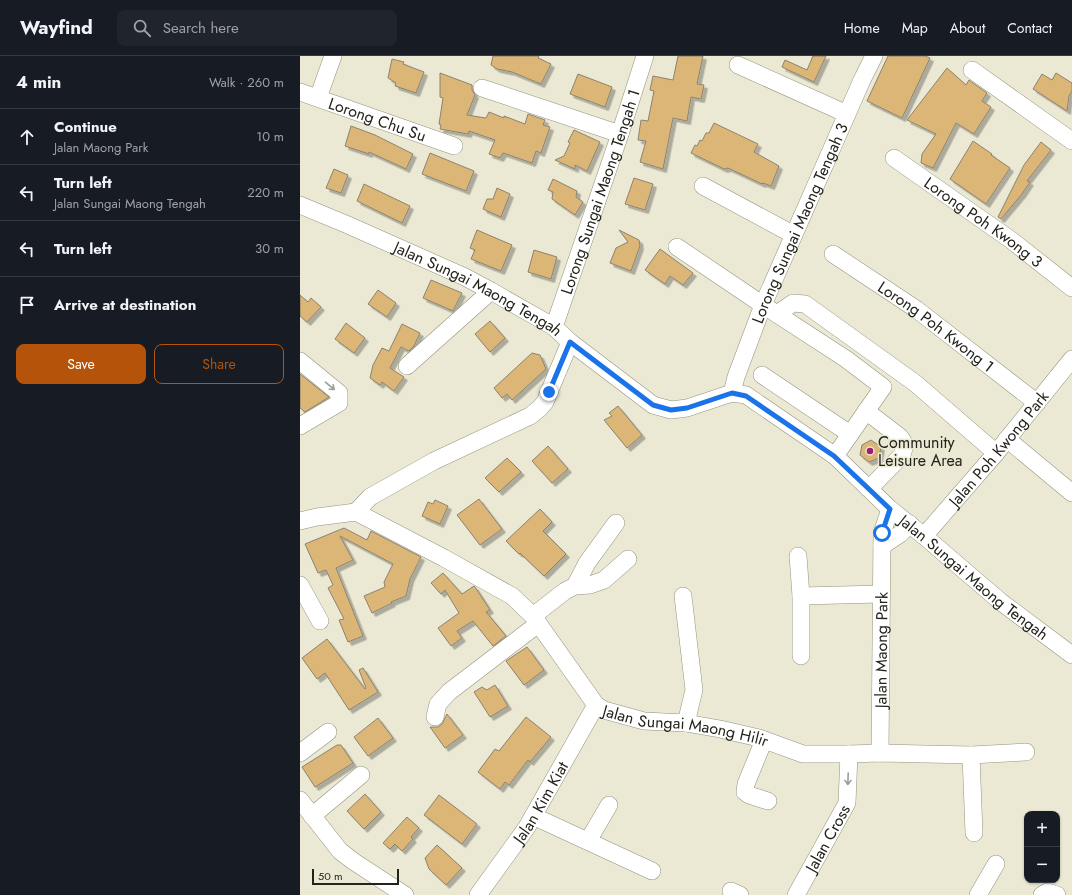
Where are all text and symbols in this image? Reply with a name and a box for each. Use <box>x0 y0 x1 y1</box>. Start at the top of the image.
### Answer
search box <box>117 10 397 46</box>
text: Wayfind <box>20 14 93 41</box>
icon: search <box>131 17 153 39</box>
text: Search here <box>163 17 239 39</box>
text: Home <box>844 18 880 38</box>
text: Map <box>902 18 928 38</box>
text: About <box>950 18 985 38</box>
text: Contact <box>1007 18 1052 38</box>
text: 4 min <box>16 70 61 94</box>
text: Walk · 260 m <box>209 73 284 92</box>
street label: Lorong Sungai Maong Tengah 1 <box>555 86 645 297</box>
street label: Lorong Chu Su <box>325 91 429 147</box>
text: Continue <box>54 116 117 138</box>
street label: Lorong Sungai Maong Tengah 3 <box>746 119 853 327</box>
icon: ahead <box>16 126 38 148</box>
text: 10 m <box>256 127 284 146</box>
text: Jalan Maong Park <box>54 138 149 157</box>
street label: Lorong Poh Kwong 3 <box>920 171 1048 273</box>
text: Turn left <box>54 172 112 194</box>
icon: left <box>16 182 38 204</box>
text: 220 m <box>247 183 284 202</box>
text: Jalan Sungai Maong Tengah <box>54 194 206 213</box>
street label: Jalan Sungai Maong Tengah <box>389 235 568 341</box>
icon: left <box>16 238 38 260</box>
text: Turn left <box>54 238 112 260</box>
text: 30 m <box>255 239 284 258</box>
street label: Lorong Poh Kwong 1 <box>873 275 999 377</box>
icon: arrive <box>16 294 38 316</box>
text: Arrive at destination <box>54 294 196 316</box>
button: Save <box>16 344 146 384</box>
button: Share <box>154 344 284 384</box>
one-way arrow <box>325 381 335 390</box>
route end <box>540 383 558 401</box>
street label: Jalan Poh Kwong Park <box>942 385 1054 513</box>
place label: Community Leisure Area <box>878 431 962 472</box>
marker: Community Leisure Area <box>865 446 875 456</box>
street label: Jalan Sungai Maong Tengah <box>893 508 1053 645</box>
route start <box>873 524 891 542</box>
street label: Jalan Maong Park <box>869 591 893 710</box>
street label: Jalan Sungai Maong Hilir <box>598 698 772 752</box>
street label: Jalan Kim Kiat <box>506 757 573 850</box>
one-way arrow <box>844 772 852 785</box>
street label: Jalan Cross <box>799 800 856 878</box>
map controls <box>1024 811 1060 883</box>
button: + <box>1024 811 1060 847</box>
button: − <box>1024 847 1060 883</box>
scale bar <box>312 867 399 886</box>
text: 50 m <box>318 868 343 884</box>

